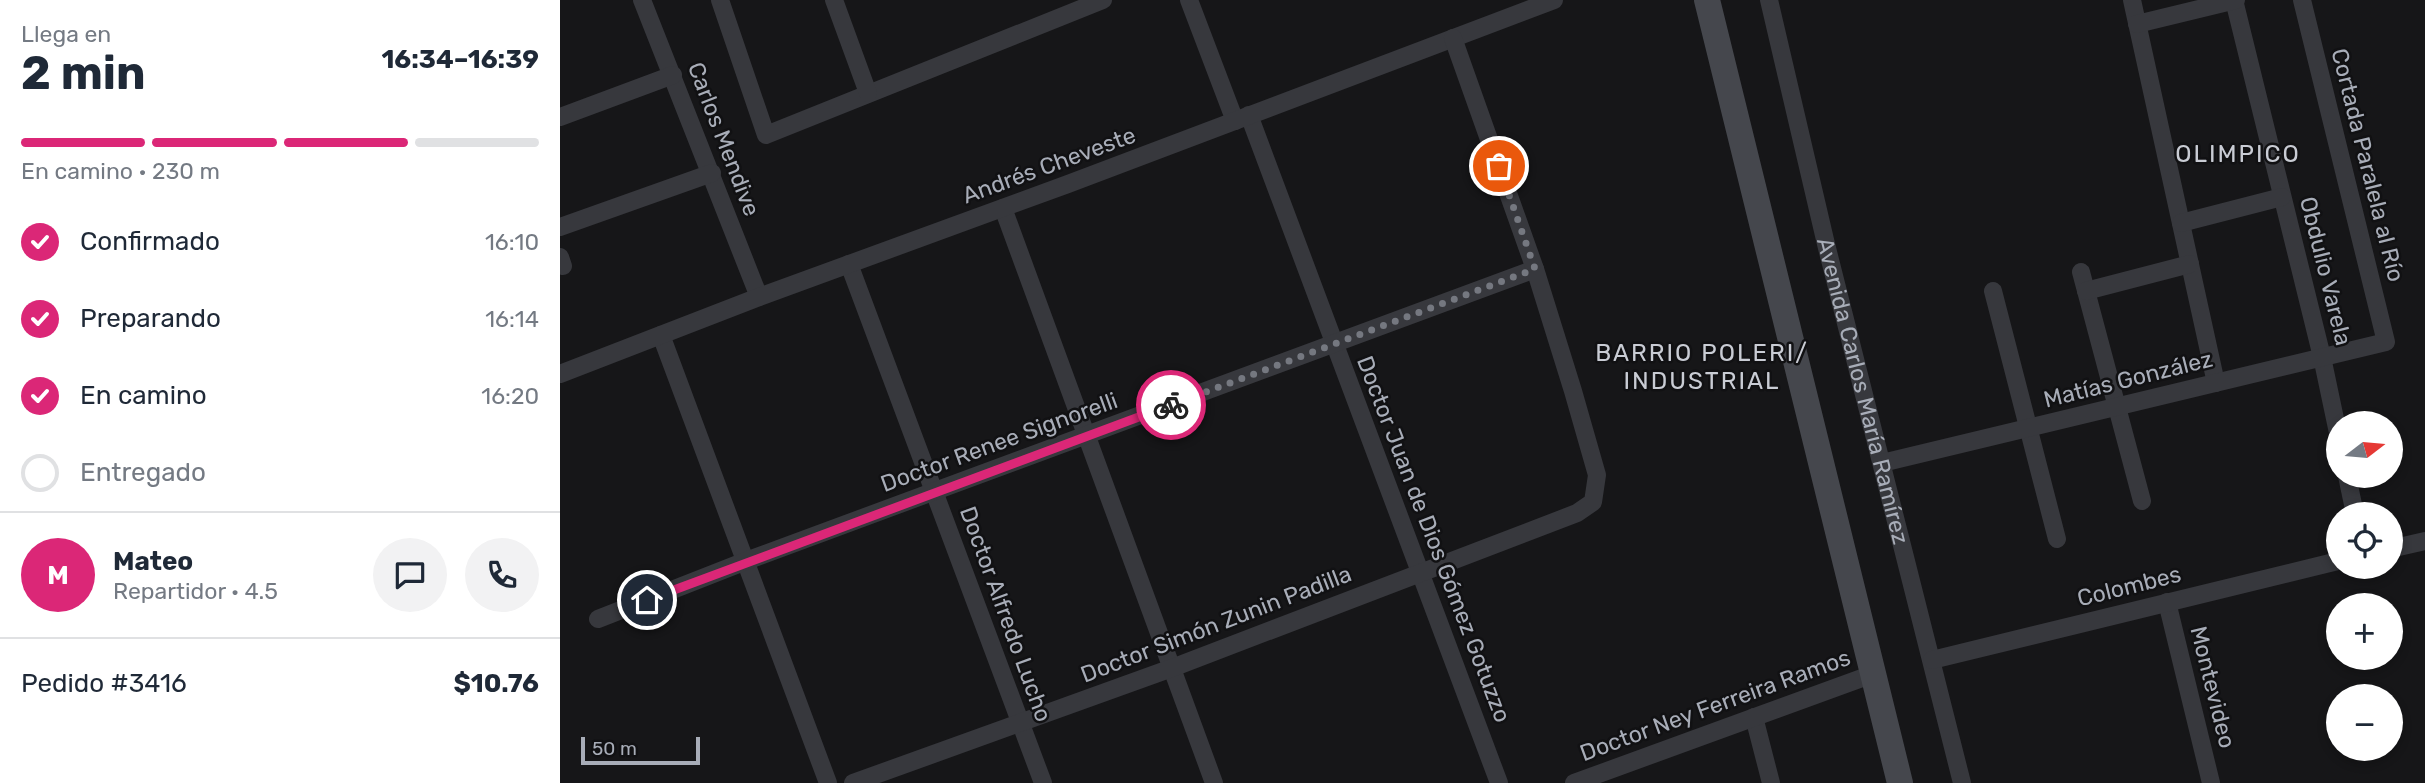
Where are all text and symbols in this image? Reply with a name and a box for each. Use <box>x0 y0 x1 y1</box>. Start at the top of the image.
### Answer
text: Llega en <box>21 20 111 48</box>
text: 16:34–16:39 <box>381 44 539 75</box>
street label: Cortada Paralela al Río <box>2325 45 2411 285</box>
text: 2 min <box>21 46 146 101</box>
street label: Carlos Mendive <box>682 58 766 220</box>
street label: Andrés Cheveste <box>959 121 1139 209</box>
pin <box>1469 136 1529 196</box>
district label: OLIMPICO <box>2175 140 2301 168</box>
icon: bag <box>1480 147 1518 185</box>
text: En camino · 230 m <box>21 157 220 185</box>
street label: Obdulio Varela <box>2294 194 2358 348</box>
icon: check <box>21 223 59 261</box>
text: Confirmado <box>80 226 220 257</box>
text: 16:10 <box>485 228 539 256</box>
street label: Avenida Carlos María Ramírez <box>1811 235 1915 547</box>
icon: check <box>21 300 59 338</box>
text: Preparando <box>80 303 221 334</box>
text: 16:14 <box>485 305 539 333</box>
district label: BARRIO POLERI/ INDUSTRIAL <box>1595 339 1809 395</box>
street label: Matías González <box>2041 345 2215 413</box>
street label: Doctor Juan de Dios Gómez Gotuzzo <box>1351 352 1517 726</box>
courier <box>1136 370 1206 440</box>
icon: check <box>21 377 59 415</box>
text: En camino <box>80 380 207 411</box>
text: 16:20 <box>481 382 539 410</box>
street label: Doctor Renee Signorelli <box>877 386 1121 498</box>
icon: bike <box>1152 386 1190 424</box>
north arrow <box>2326 411 2403 488</box>
map controls <box>2326 411 2403 761</box>
text: Entregado <box>80 457 206 488</box>
street label: Doctor Alfredo Lucho <box>954 502 1058 726</box>
button: locate <box>2326 502 2403 579</box>
button: chat <box>373 538 447 612</box>
button: phone <box>465 538 539 612</box>
text: Mateo <box>113 546 193 577</box>
street label: Doctor Simón Zunin Padilla <box>1077 559 1355 689</box>
text: M <box>47 560 69 591</box>
street label: Colombes <box>2074 560 2184 612</box>
pin <box>617 570 677 630</box>
text: Repartidor · 4.5 <box>113 577 278 605</box>
icon: home <box>628 581 666 619</box>
button: + <box>2326 593 2403 670</box>
street label: Montevideo <box>2184 623 2242 751</box>
street label: Doctor Ney Ferreira Ramos <box>1576 643 1854 767</box>
text: Pedido #3416 <box>21 668 187 699</box>
text: $10.76 <box>453 668 539 699</box>
button: − <box>2326 684 2403 761</box>
scale bar <box>581 734 700 766</box>
text: 50 m <box>592 737 637 760</box>

